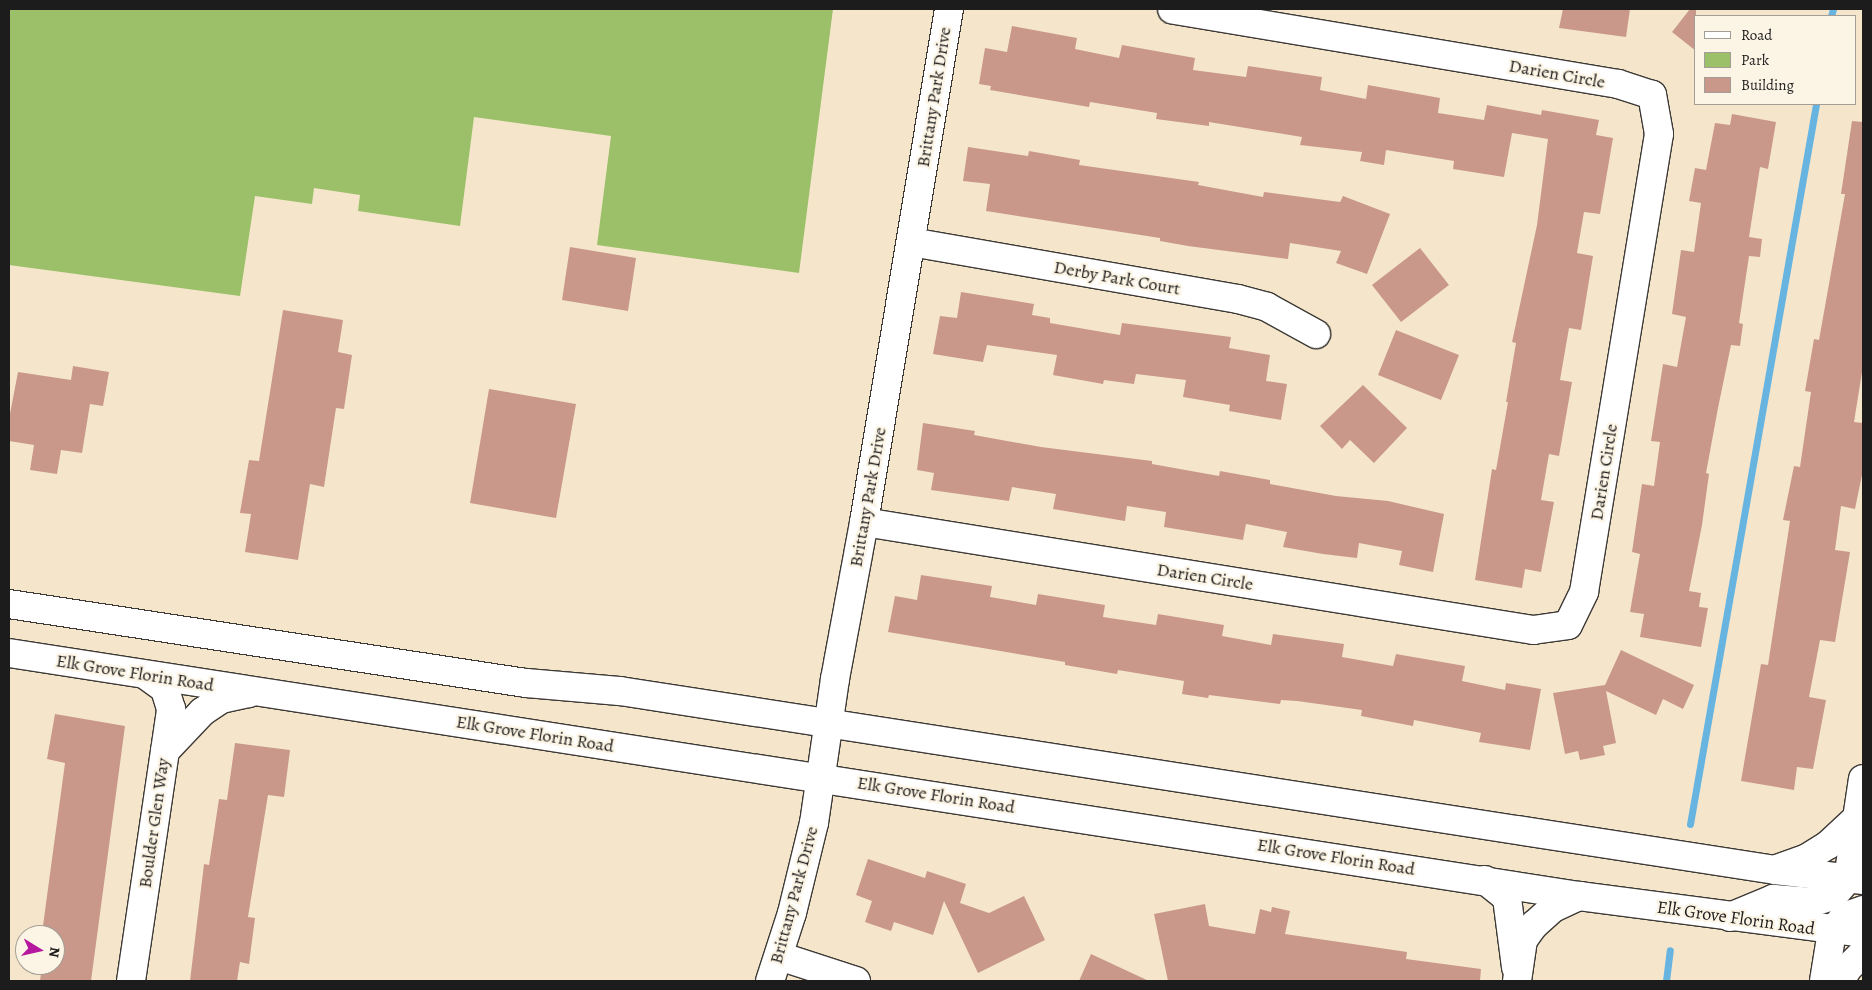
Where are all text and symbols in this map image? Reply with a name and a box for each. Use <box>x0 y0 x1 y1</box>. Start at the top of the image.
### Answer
legend <box>1694 15 1857 105</box>
street label: Brittany Park Drive <box>912 25 956 169</box>
text: Road <box>1741 25 1772 45</box>
text: Park <box>1741 50 1769 70</box>
street label: Darien Circle <box>1507 55 1607 93</box>
text: Building <box>1741 75 1794 95</box>
street label: Derby Park Court <box>1052 256 1182 300</box>
street label: Darien Circle <box>1586 422 1622 522</box>
street label: Brittany Park Drive <box>845 425 891 569</box>
street label: Darien Circle <box>1155 559 1255 595</box>
street label: Elk Grove Florin Road <box>55 650 215 696</box>
street label: Elk Grove Florin Road <box>455 711 615 757</box>
street label: Boulder Glen Way <box>134 757 174 889</box>
street label: Elk Grove Florin Road <box>856 772 1016 818</box>
street label: Brittany Park Drive <box>765 824 823 966</box>
street label: Elk Grove Florin Road <box>1256 834 1416 880</box>
street label: Elk Grove Florin Road <box>1656 896 1816 940</box>
north arrow <box>15 925 65 975</box>
text: N <box>44 946 65 959</box>

